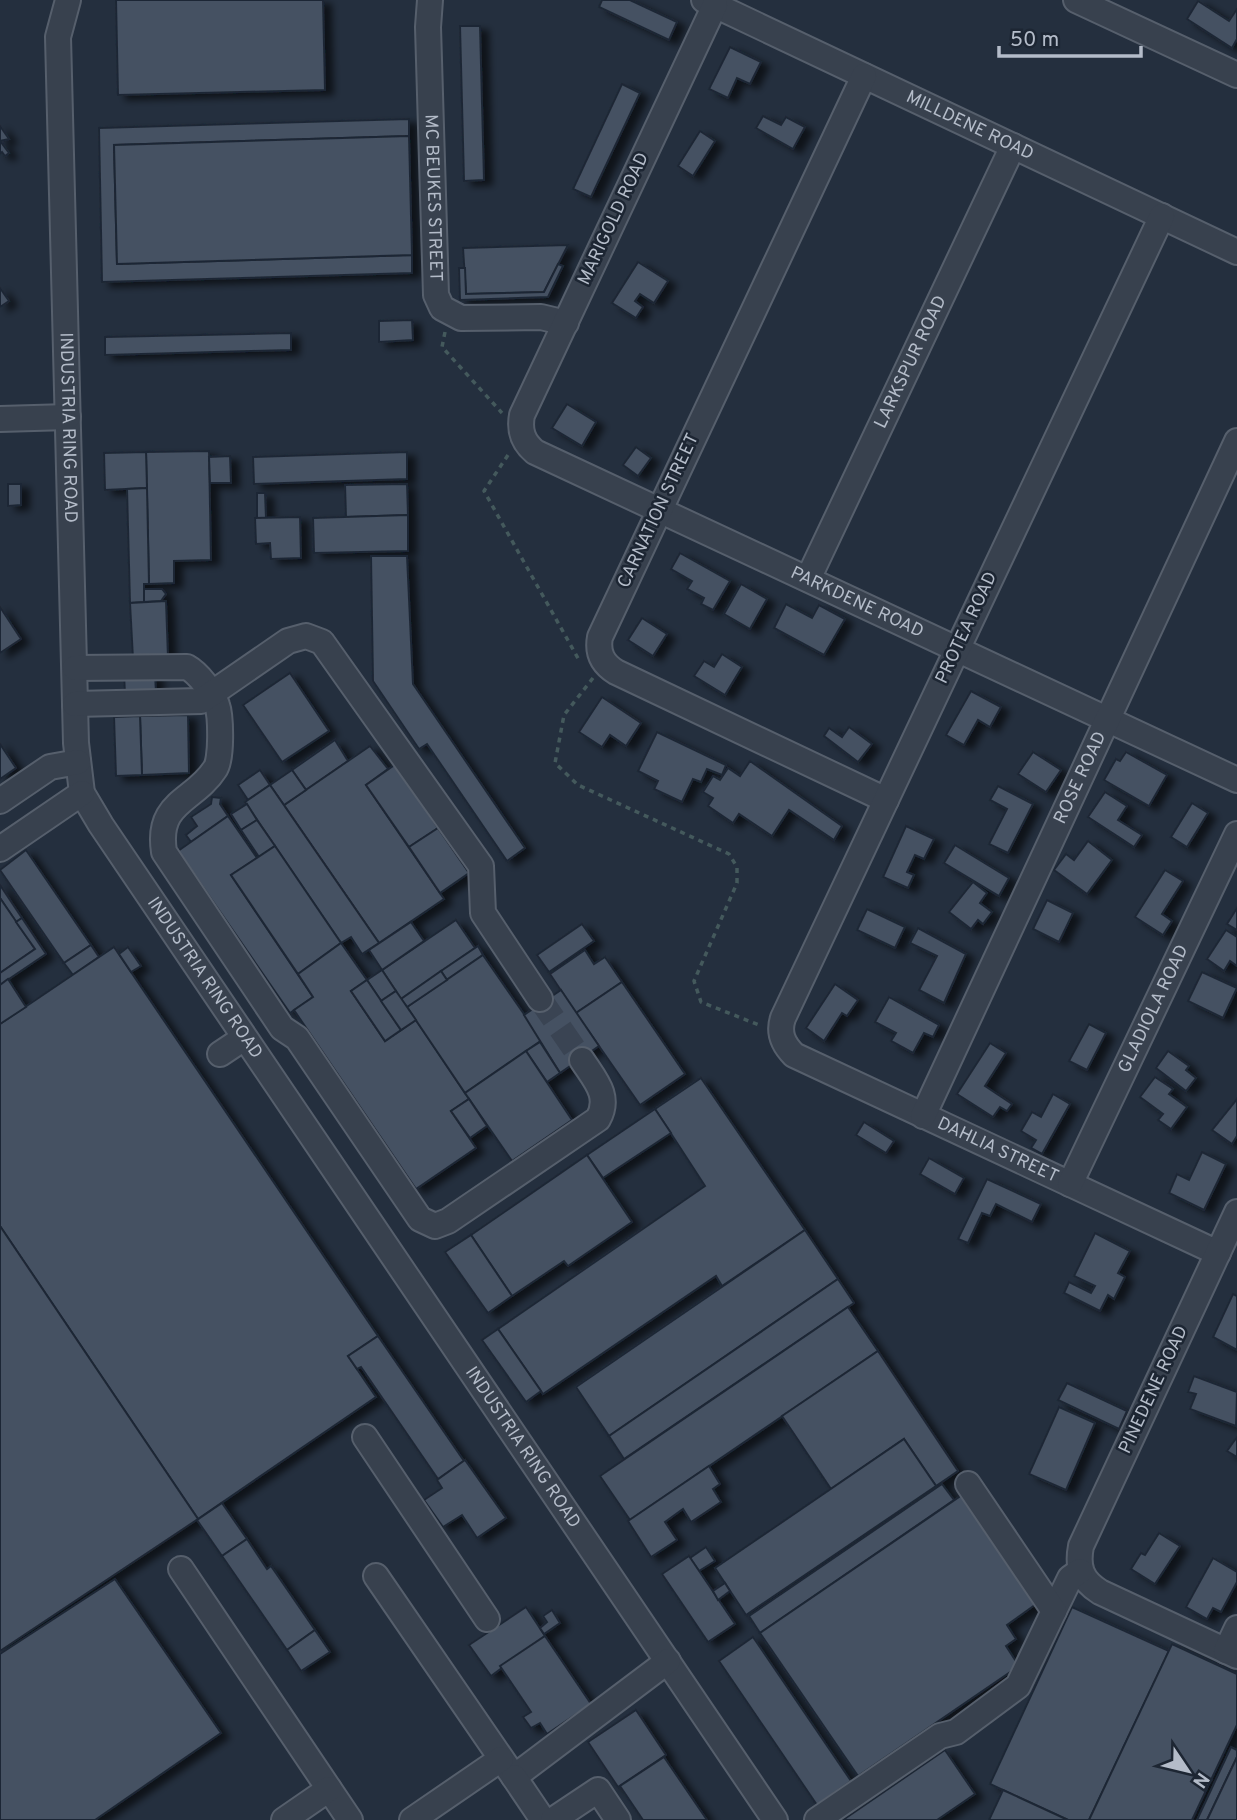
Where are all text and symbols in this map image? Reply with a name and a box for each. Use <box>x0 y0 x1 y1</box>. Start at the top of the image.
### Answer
scale bar <box>999 14 1141 58</box>
text: 50 m <box>1010 27 1059 54</box>
street label: MILLDENE ROAD <box>902 86 1037 166</box>
street label: MC BEUKES STREET <box>419 114 447 282</box>
street label: MARIGOLD ROAD <box>573 149 655 289</box>
street label: LARKSPUR ROAD <box>869 292 952 432</box>
street label: INDUSTRIA RING ROAD <box>54 332 82 523</box>
street label: CARNATION STREET <box>613 430 705 592</box>
street label: PARKDENE ROAD <box>787 561 927 643</box>
street label: PROTEA ROAD <box>931 568 1003 688</box>
street label: ROSE ROAD <box>1049 728 1112 828</box>
street label: INDUSTRIA RING ROAD <box>142 893 268 1063</box>
street label: GLADIOLA ROAD <box>1113 941 1194 1077</box>
street label: DAHLIA STREET <box>933 1112 1062 1188</box>
street label: PINEDENE ROAD <box>1114 1322 1194 1458</box>
street label: INDUSTRIA RING ROAD <box>460 1362 586 1533</box>
north arrow <box>1153 1736 1223 1806</box>
text: N <box>1187 1767 1214 1792</box>

